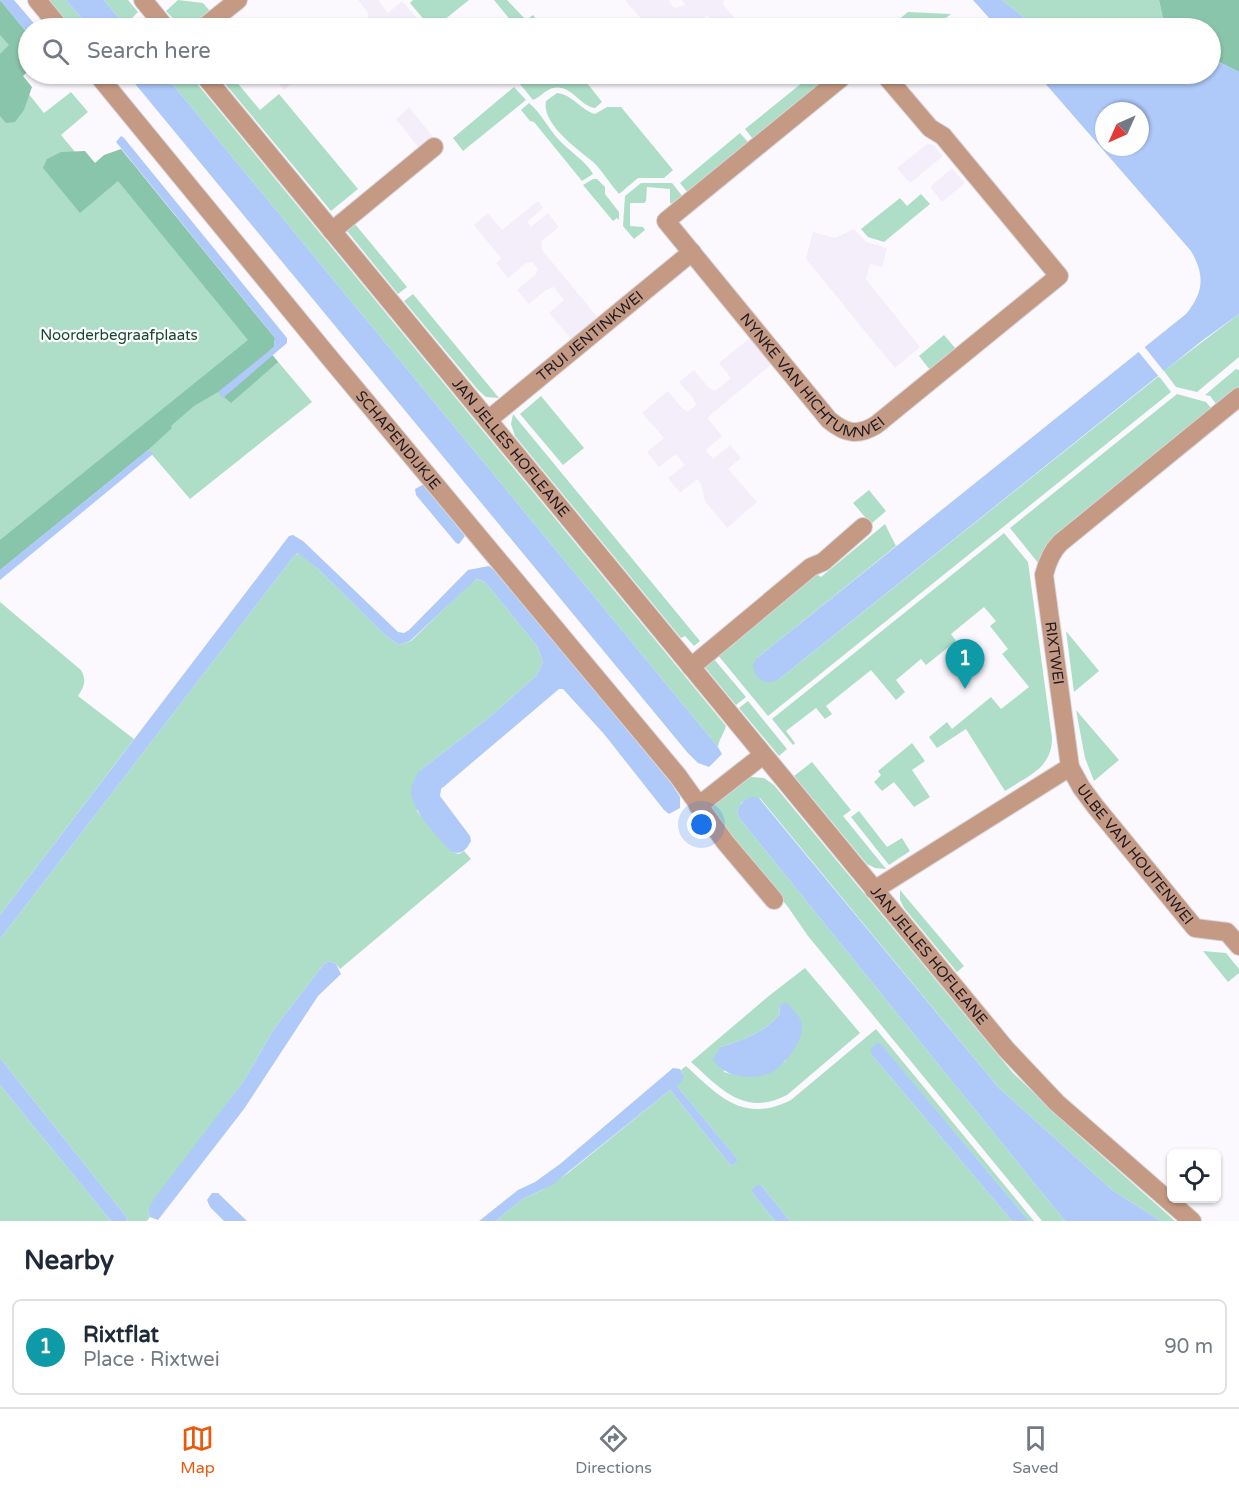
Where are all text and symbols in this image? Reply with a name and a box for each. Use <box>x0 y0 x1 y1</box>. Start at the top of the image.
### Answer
search box <box>18 18 1221 84</box>
icon: search <box>39 35 72 68</box>
text: Search here <box>87 38 211 64</box>
north arrow <box>1095 102 1149 156</box>
street label: TRUI JENTINKWEI <box>533 287 647 385</box>
street label: NYNKE VAN HICHTUMWEI <box>736 310 888 442</box>
park label: Noorderbegraafplaats <box>40 326 198 344</box>
street label: JAN JELLES HOFLEANE <box>448 375 573 521</box>
street label: SCHAPENDIJKJE <box>352 387 444 493</box>
street label: RIXTWEI <box>1041 620 1068 686</box>
pin: 1 <box>946 640 984 689</box>
street label: ULBE VAN HOUTENWEI <box>1073 780 1197 928</box>
your location <box>687 810 716 839</box>
street label: JAN JELLES HOFLEANE <box>867 882 991 1029</box>
map controls <box>1167 1149 1221 1203</box>
button: locate <box>1167 1149 1221 1203</box>
text: Nearby <box>24 1245 114 1276</box>
text: Rixtflat <box>83 1322 159 1348</box>
text: 1 <box>39 1335 52 1359</box>
text: 90 m <box>1164 1335 1213 1359</box>
text: Place · Rixtwei <box>83 1348 220 1372</box>
tab: Map <box>180 1422 215 1478</box>
tab: Directions <box>575 1422 652 1478</box>
tab: Saved <box>1012 1422 1059 1478</box>

